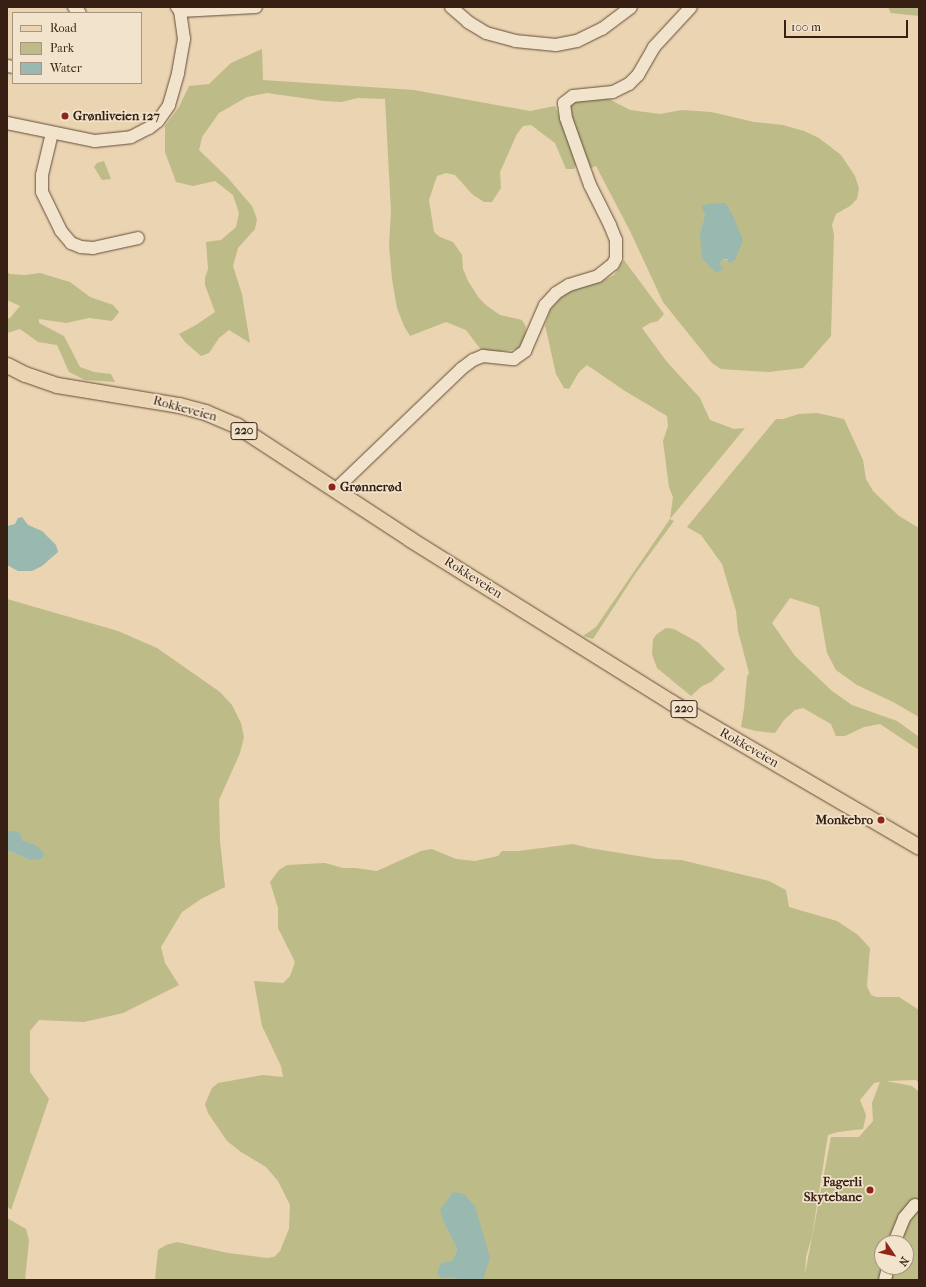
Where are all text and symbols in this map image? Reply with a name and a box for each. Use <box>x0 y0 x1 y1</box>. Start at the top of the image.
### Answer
legend <box>12 12 142 84</box>
scale bar <box>786 12 910 38</box>
text: 100 m <box>791 20 821 34</box>
text: Road <box>50 21 77 35</box>
text: Park <box>50 41 74 55</box>
text: Water <box>50 61 82 75</box>
place label: Grønliveien 127 <box>73 108 160 124</box>
marker: Grønliveien 127 <box>60 111 70 121</box>
street label: Rokkeveien <box>151 393 219 425</box>
road number: 220 <box>230 421 258 441</box>
place label: Grønnerød <box>340 479 402 495</box>
marker: Grønnerød <box>327 482 337 492</box>
street label: Rokkeveien <box>441 554 505 602</box>
road number: 220 <box>670 699 698 719</box>
street label: Rokkeveien <box>717 725 781 771</box>
place label: Monkebro <box>816 812 873 828</box>
marker: Monkebro <box>876 815 886 825</box>
place label: Fagerli Skytebane <box>804 1175 862 1206</box>
marker: Fagerli Skytebane <box>865 1185 875 1195</box>
north arrow <box>874 1235 914 1275</box>
text: N <box>896 1254 911 1269</box>

